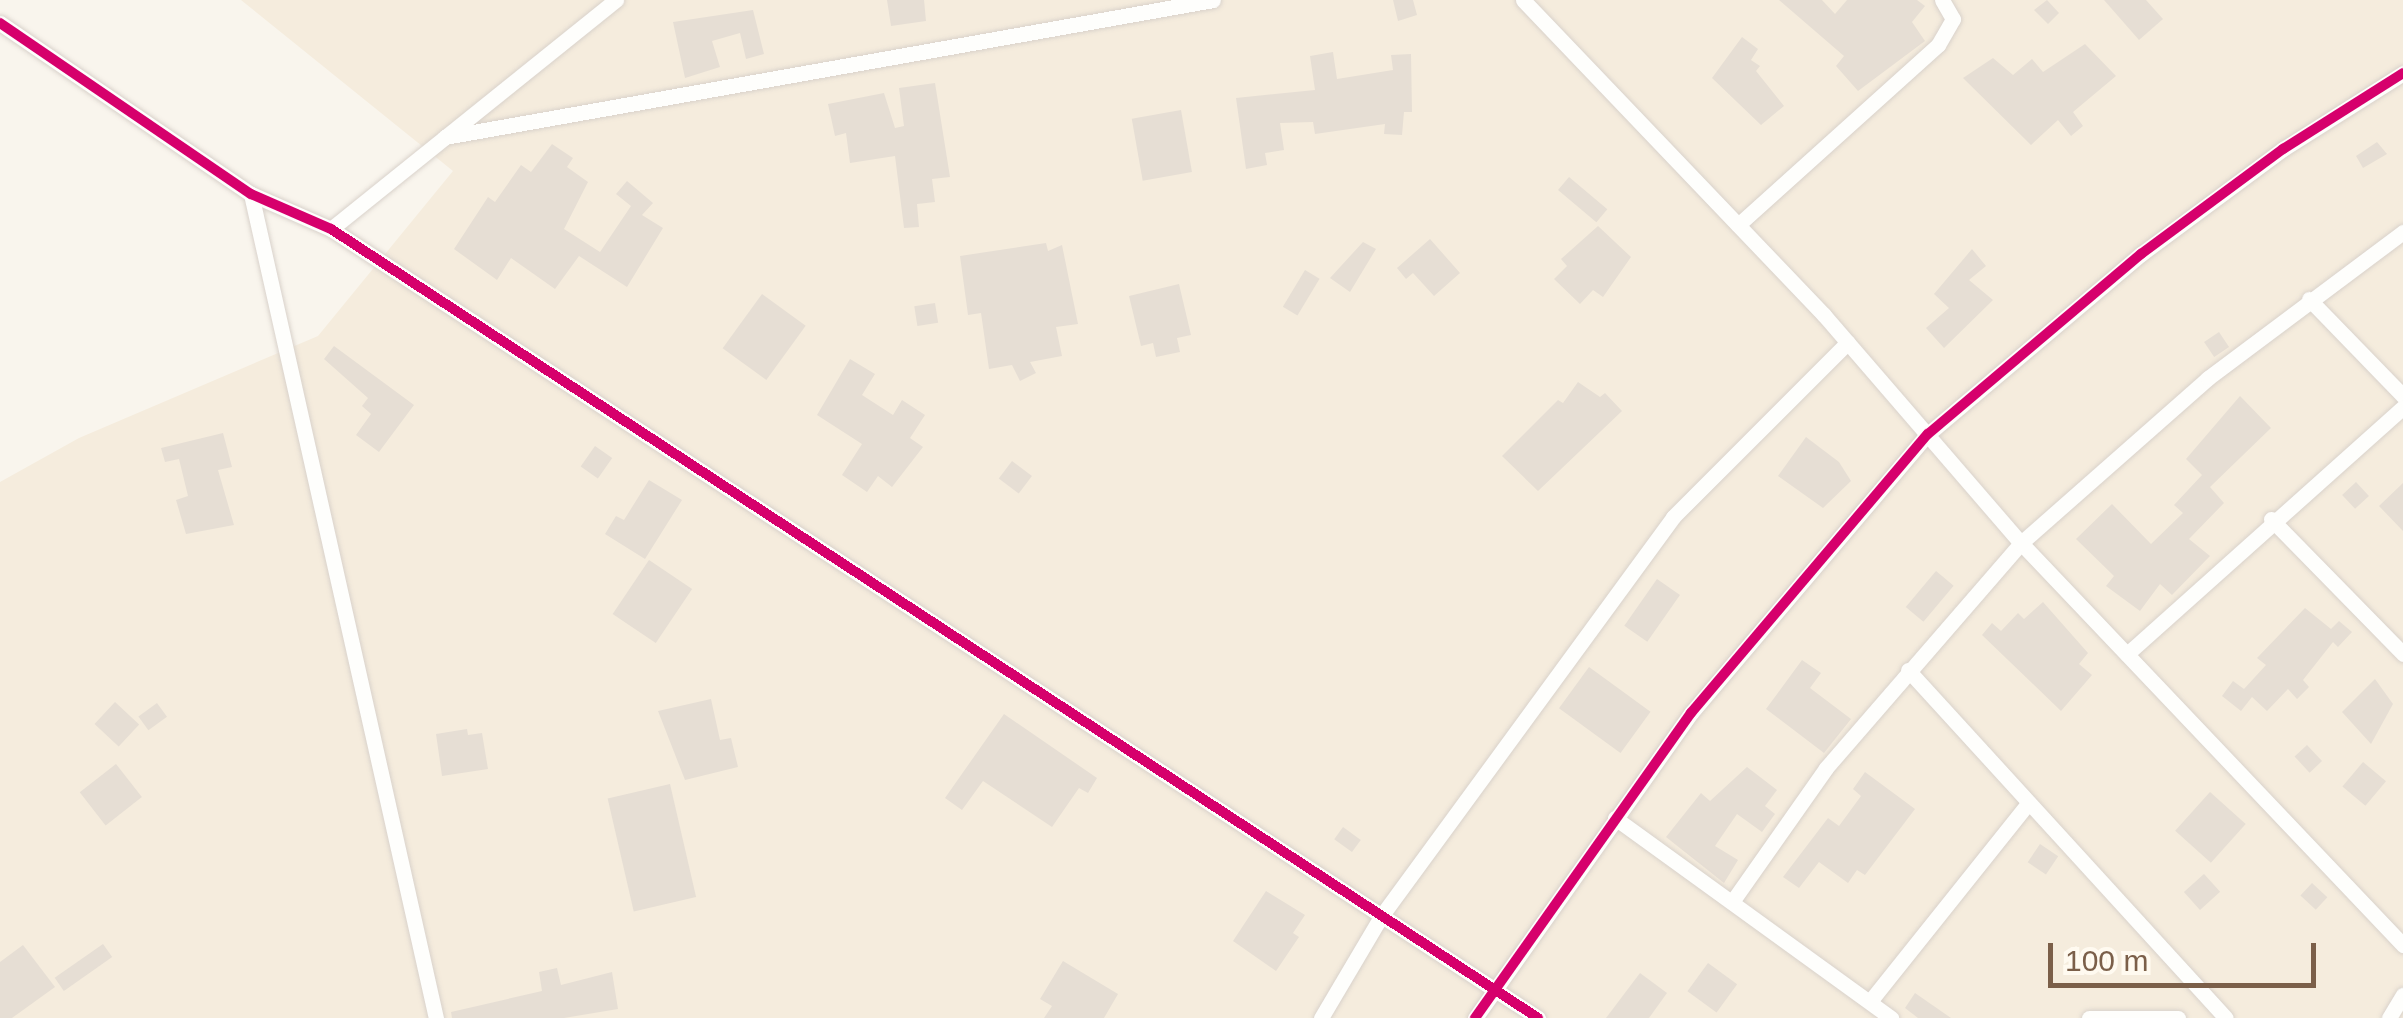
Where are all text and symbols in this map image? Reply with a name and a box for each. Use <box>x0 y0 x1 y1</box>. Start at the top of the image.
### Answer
scale bar <box>2053 923 2320 985</box>
text: 100 m <box>2065 944 2148 977</box>

